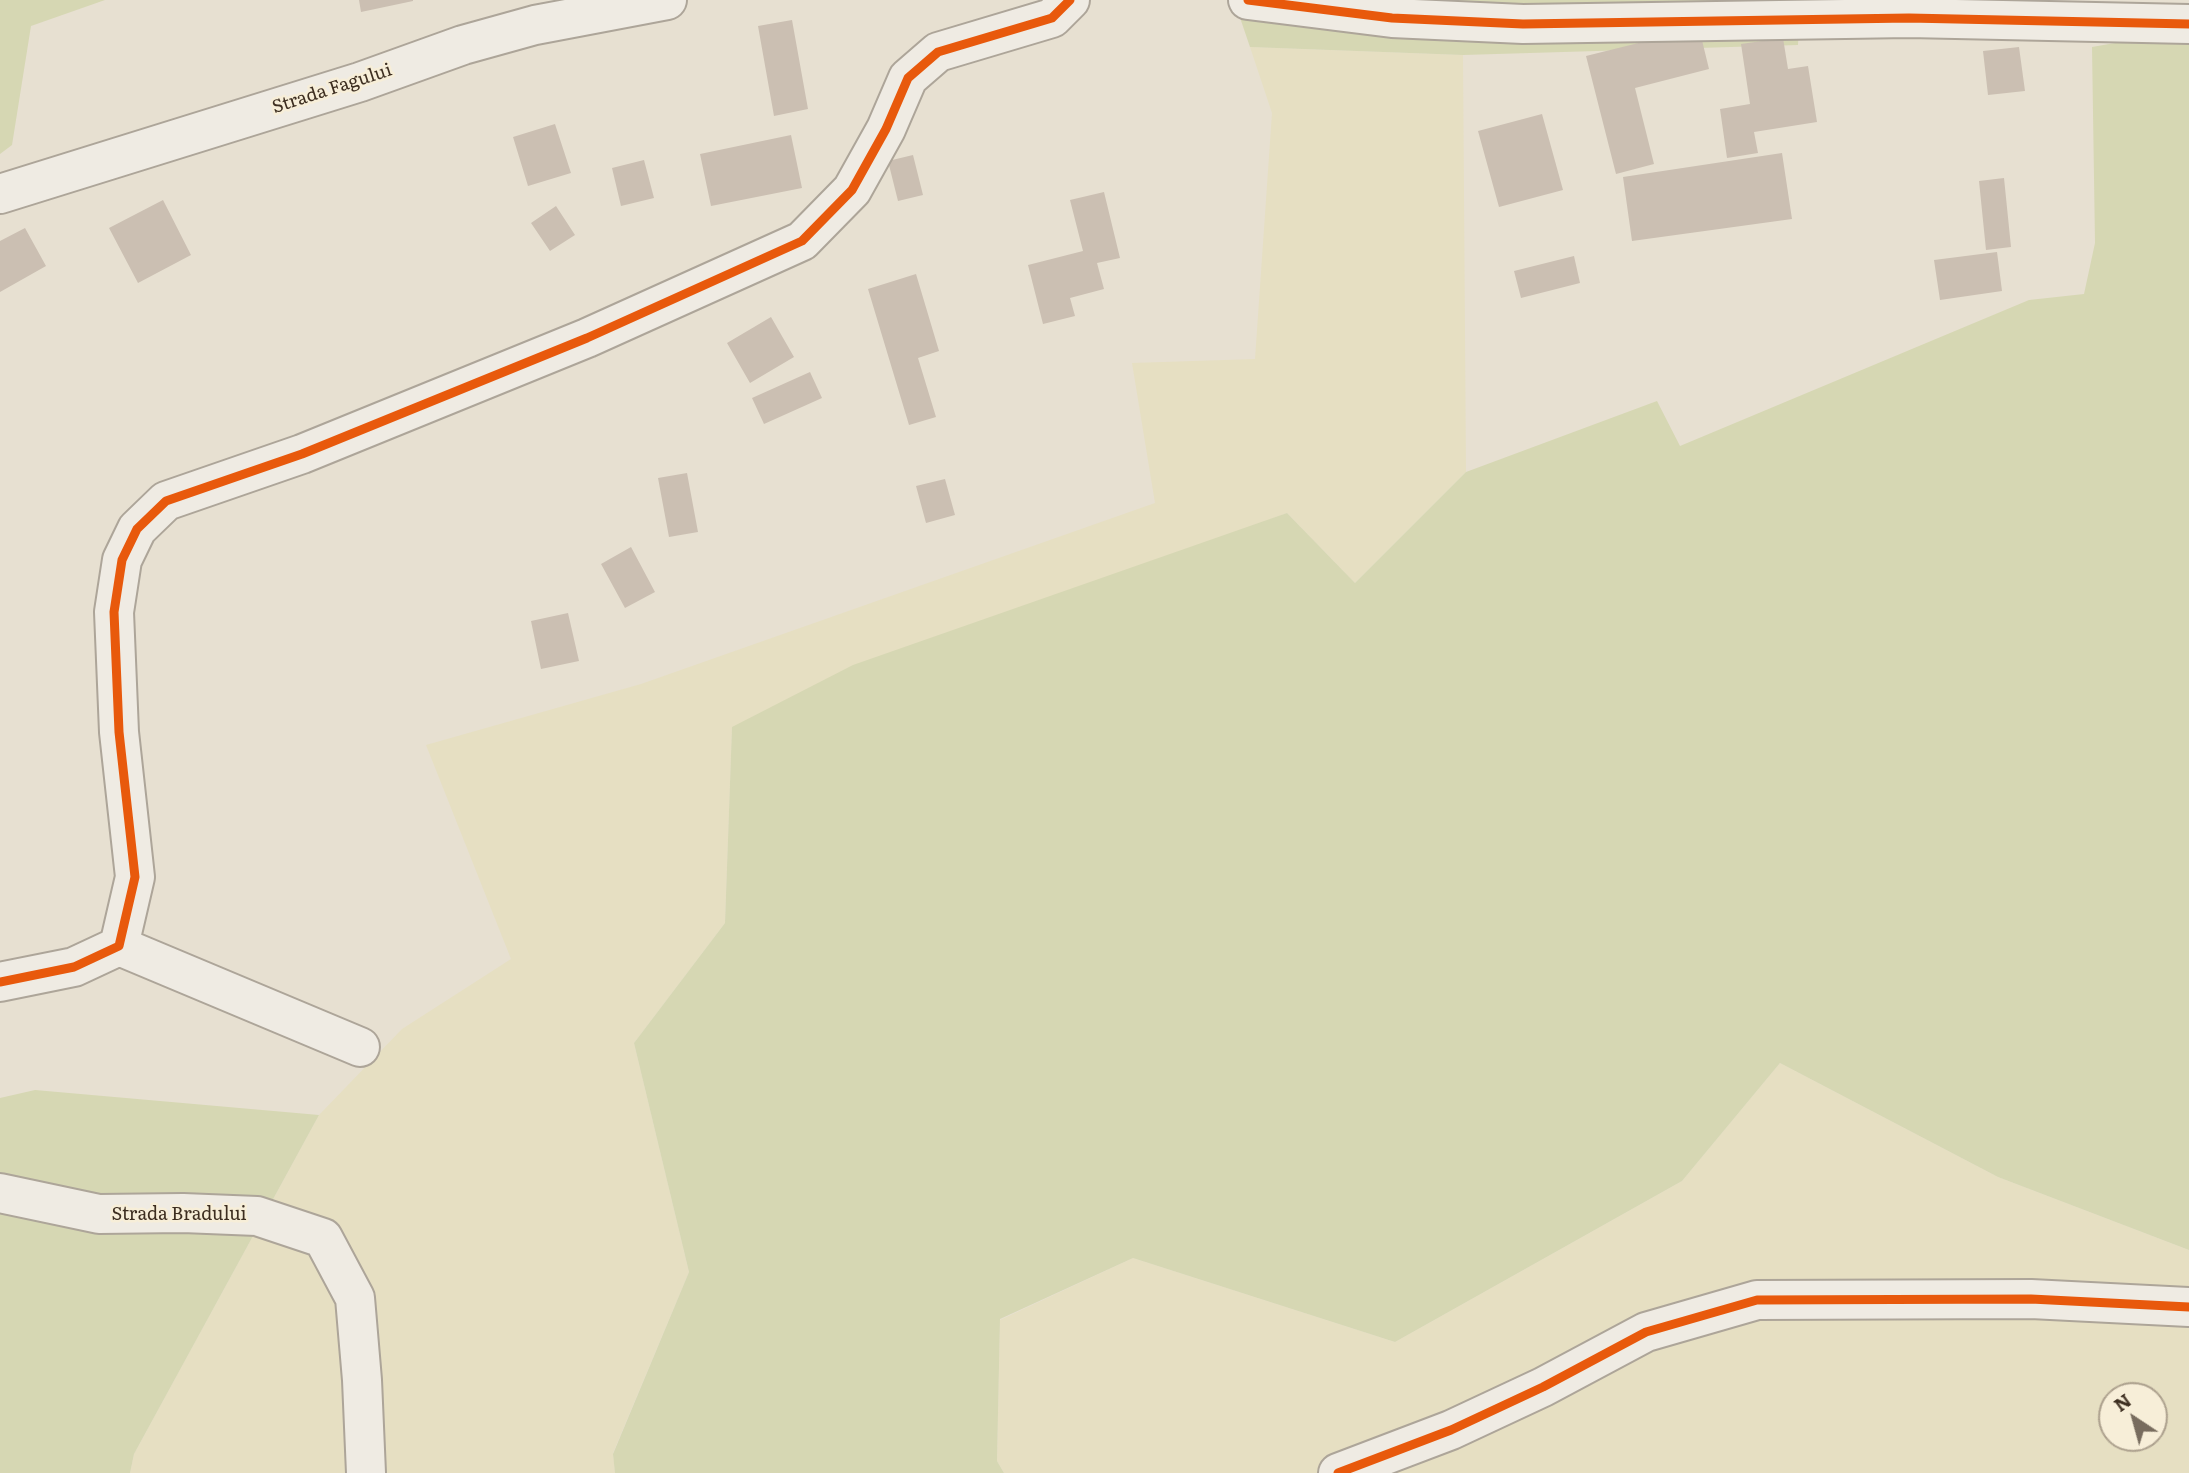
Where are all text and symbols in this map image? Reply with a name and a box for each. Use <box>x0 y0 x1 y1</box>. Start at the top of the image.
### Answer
street label: Strada Fagului <box>269 59 395 119</box>
street label: Strada Bradului <box>111 1204 247 1226</box>
north arrow <box>2098 1382 2168 1452</box>
text: N <box>2107 1386 2137 1418</box>

